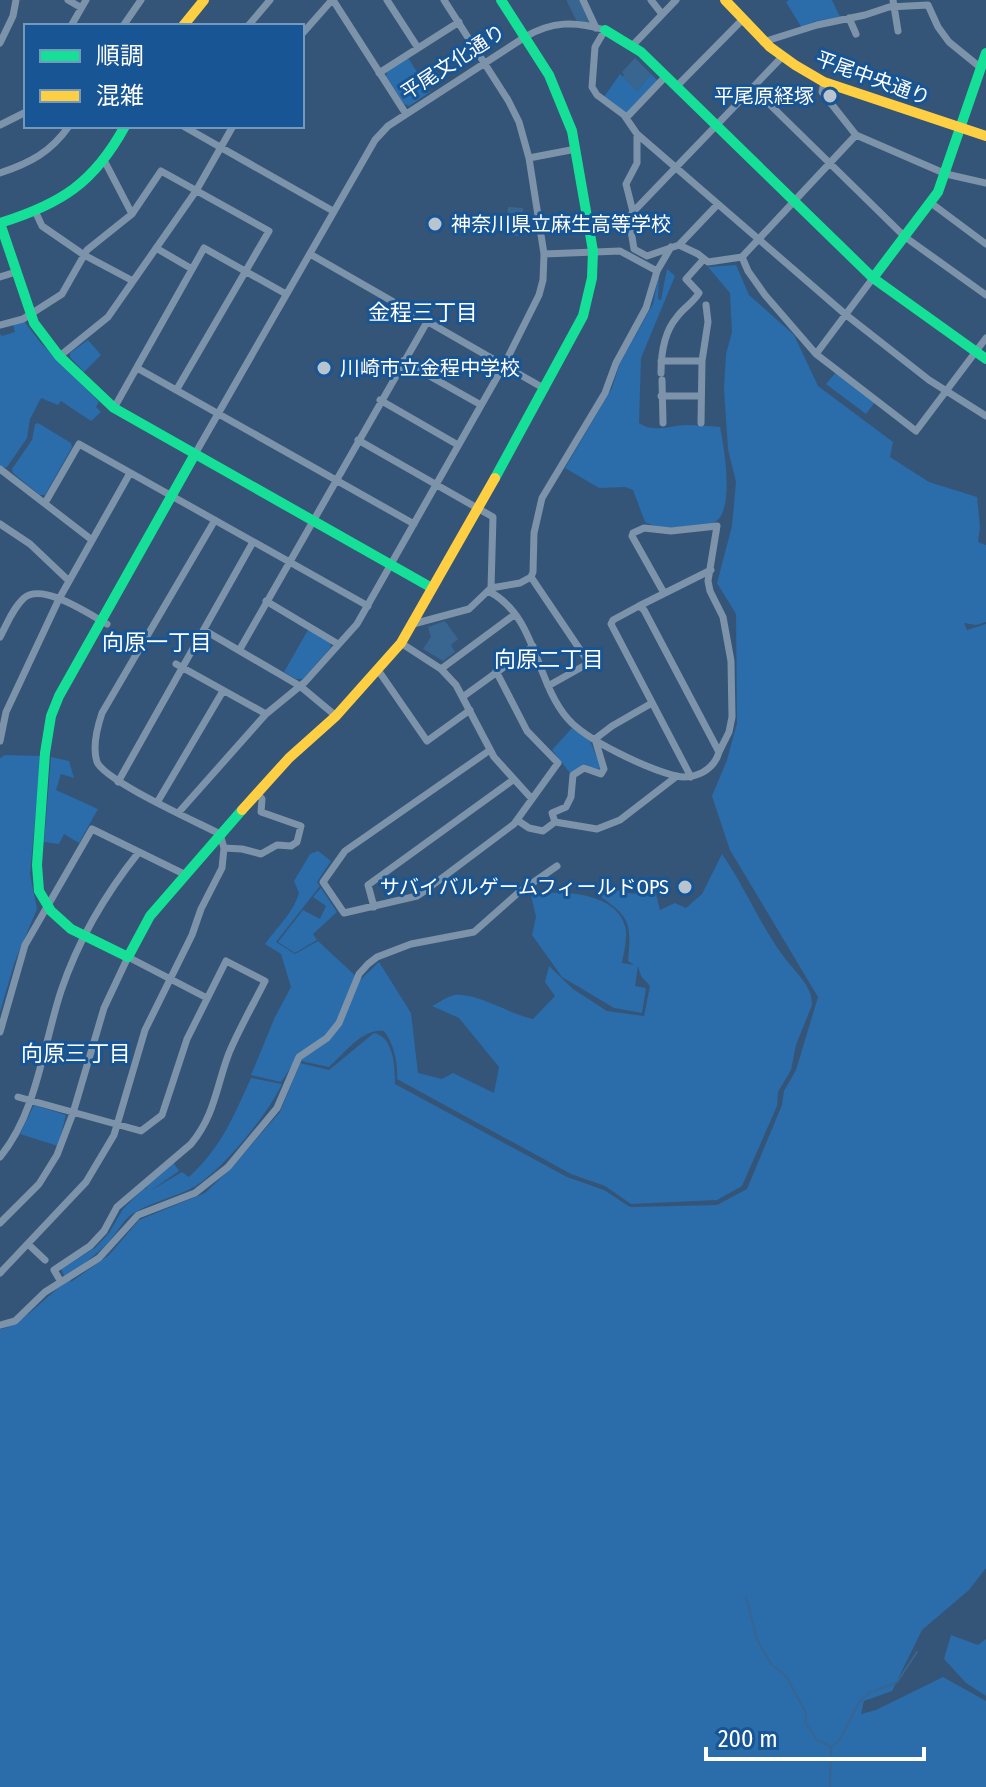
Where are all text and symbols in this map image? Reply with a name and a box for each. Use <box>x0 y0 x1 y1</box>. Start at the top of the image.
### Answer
street label: 平尾文化通り <box>396 19 510 105</box>
legend <box>24 24 304 128</box>
text: 順調 <box>96 42 144 70</box>
street label: 平尾中央通り <box>813 46 933 110</box>
text: 混雑 <box>96 82 144 110</box>
place label: 平尾原経塚 <box>714 84 814 108</box>
marker: 平尾原経塚 <box>821 87 839 105</box>
place label: 神奈川県立麻生高等学校 <box>451 212 671 236</box>
marker: 神奈川県立麻生高等学校 <box>426 215 444 233</box>
district label: 金程三丁目 <box>368 299 478 326</box>
place label: 川崎市立金程中学校 <box>340 356 520 380</box>
marker: 川崎市立金程中学校 <box>315 359 333 377</box>
district label: 向原一丁目 <box>102 629 212 656</box>
district label: 向原二丁目 <box>494 646 604 673</box>
place label: サバイバルゲームフィールドOPS <box>380 875 669 899</box>
marker: サバイバルゲームフィールドOPS <box>676 878 694 896</box>
district label: 向原三丁目 <box>21 1040 131 1067</box>
scale bar <box>706 1711 924 1761</box>
text: 200 m <box>718 1725 778 1753</box>

